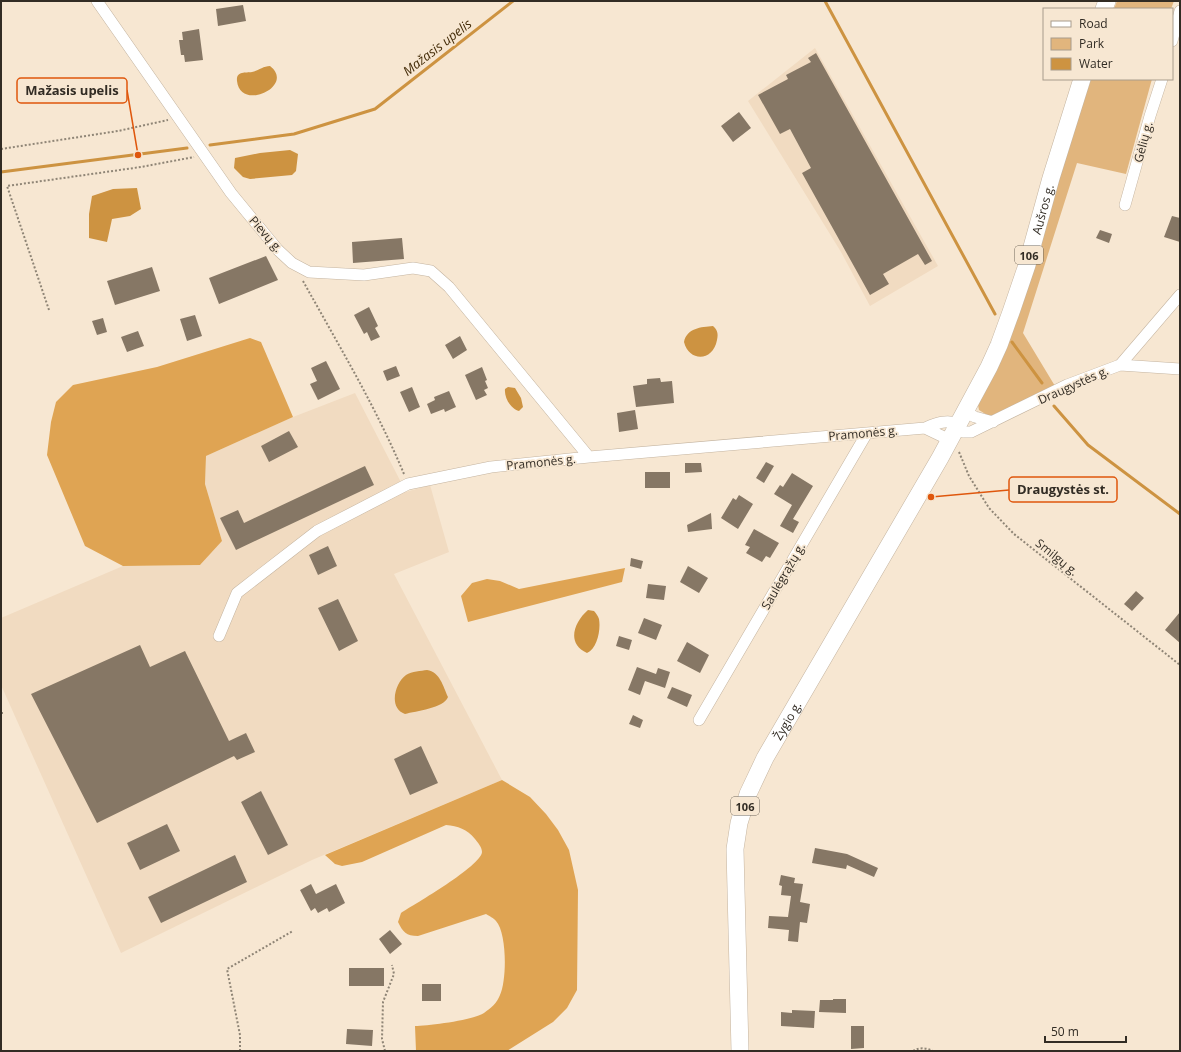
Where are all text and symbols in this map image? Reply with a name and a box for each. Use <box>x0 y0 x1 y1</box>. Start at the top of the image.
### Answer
legend <box>1043 8 1173 80</box>
water label: Mažasis upelis <box>399 14 475 80</box>
text: Road <box>1079 15 1108 32</box>
text: Park <box>1079 35 1105 52</box>
text: Water <box>1079 55 1113 72</box>
callout: Mažasis upelis <box>17 78 127 103</box>
text: Mažasis upelis <box>25 81 119 99</box>
street label: Gėlių g. <box>1129 120 1157 164</box>
street label: Aušros g. <box>1027 182 1057 236</box>
street label: Pievų g. <box>245 212 287 256</box>
road number: 106 <box>1015 246 1043 264</box>
street label: Draugystės g. <box>1035 362 1111 408</box>
street label: Pramonės g. <box>828 421 898 445</box>
street label: Pramonės g. <box>505 450 577 474</box>
callout: Draugystės st. <box>1009 477 1117 502</box>
text: Draugystės st. <box>1017 480 1109 498</box>
street label: Smilgų g. <box>1032 535 1082 579</box>
street label: Saulėgrąžų g. <box>757 540 809 612</box>
street label: Žygio g. <box>769 698 805 743</box>
road number: 106 <box>731 797 759 815</box>
scale bar <box>1045 1018 1126 1044</box>
text: 50 m <box>1051 1023 1079 1040</box>

